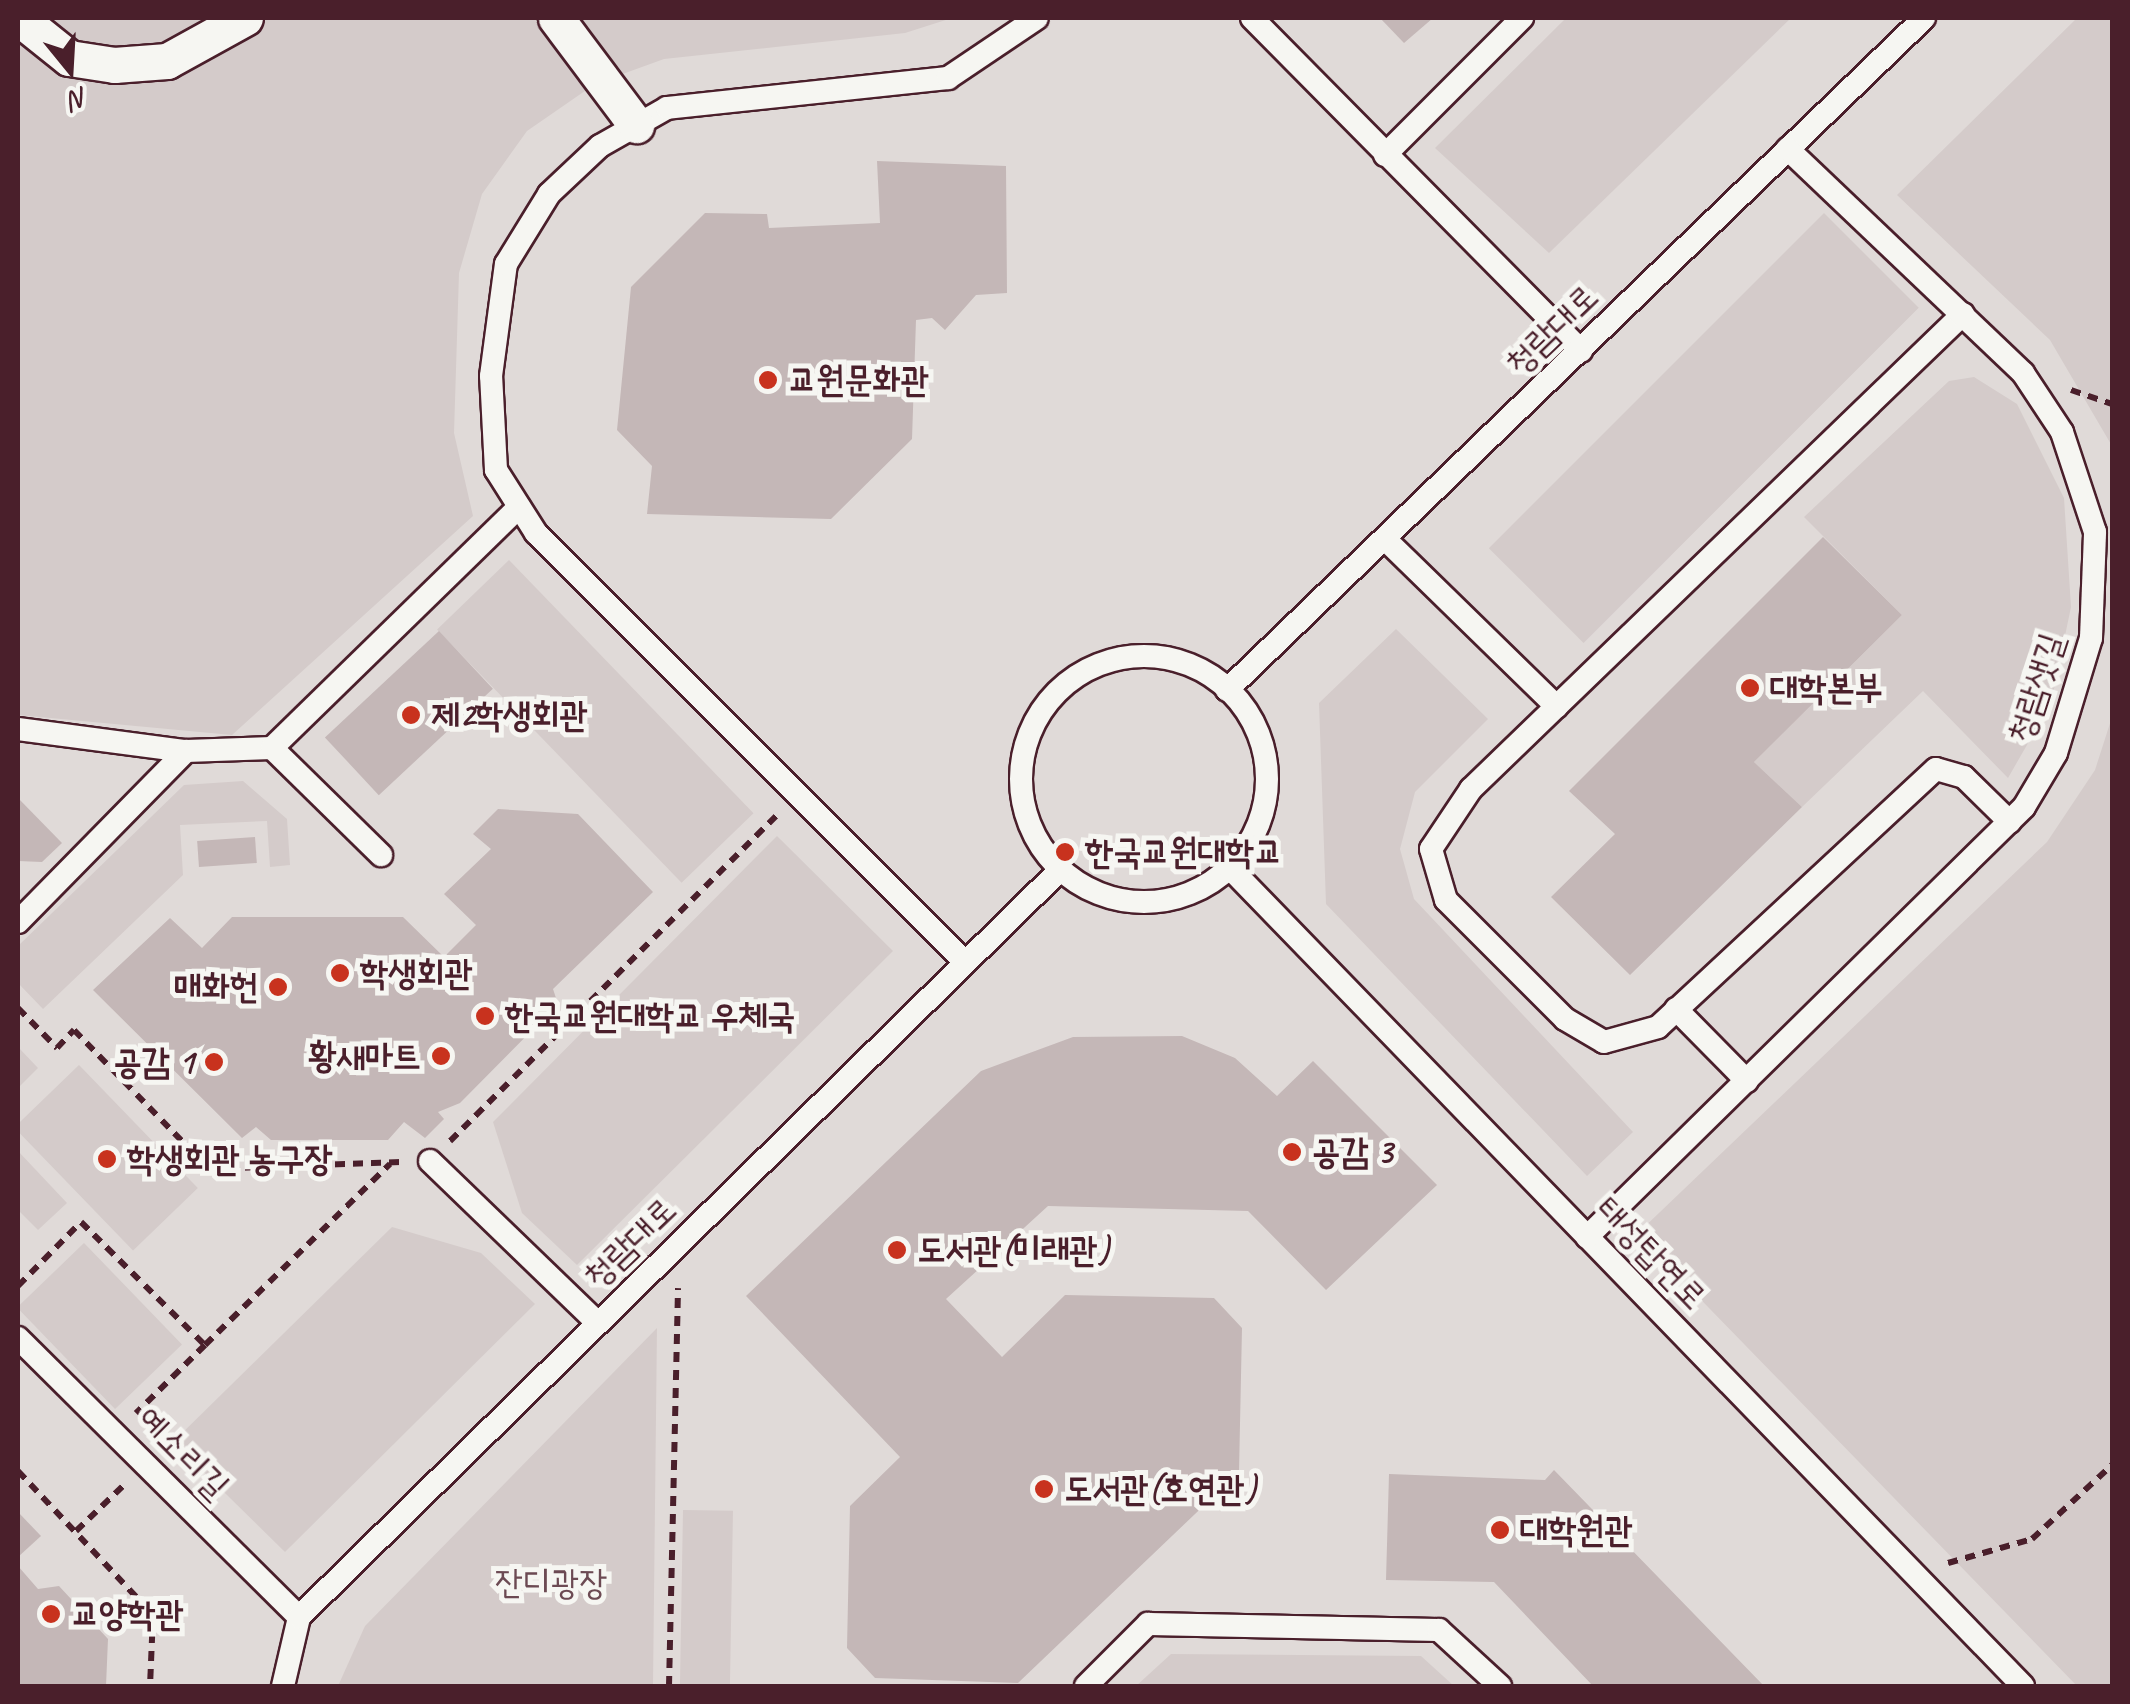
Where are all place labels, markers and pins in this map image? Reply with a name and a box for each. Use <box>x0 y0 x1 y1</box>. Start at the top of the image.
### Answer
place label: 교원문화관 <box>788 359 929 401</box>
marker: 교원문화관 <box>757 369 779 391</box>
place label: 대학본부 <box>1770 667 1883 709</box>
marker: 대학본부 <box>1739 677 1761 699</box>
place label: 제2학생회관 <box>431 694 588 736</box>
marker: 제2학생회관 <box>400 704 422 726</box>
place label: 한국교원대학교 <box>1085 831 1282 873</box>
marker: 한국교원대학교 <box>1054 841 1076 863</box>
place label: 학생회관 <box>360 952 473 994</box>
marker: 학생회관 <box>329 962 351 984</box>
place label: 매화헌 <box>174 966 258 1008</box>
marker: 매화헌 <box>267 976 289 998</box>
place label: 한국교원대학교 우체국 <box>505 995 795 1037</box>
marker: 한국교원대학교 우체국 <box>474 1005 496 1027</box>
place label: 황새마트 <box>308 1035 421 1077</box>
place label: 공감 1 <box>113 1041 194 1083</box>
marker: 황새마트 <box>430 1045 452 1067</box>
marker: 공감 1 <box>203 1051 225 1073</box>
place label: 공감 3 <box>1312 1131 1393 1173</box>
place label: 학생회관 농구장 <box>127 1138 333 1180</box>
marker: 공감 3 <box>1281 1141 1303 1163</box>
marker: 학생회관 농구장 <box>96 1148 118 1170</box>
place label: 도서관(미래관) <box>917 1229 1109 1271</box>
marker: 도서관(미래관) <box>886 1239 908 1261</box>
place label: 도서관(호연관) <box>1064 1468 1256 1510</box>
marker: 도서관(호연관) <box>1033 1478 1055 1500</box>
place label: 대학원관 <box>1520 1509 1633 1551</box>
marker: 대학원관 <box>1489 1519 1511 1541</box>
place label: 교양학관 <box>71 1593 184 1635</box>
marker: 교양학관 <box>40 1603 62 1625</box>

